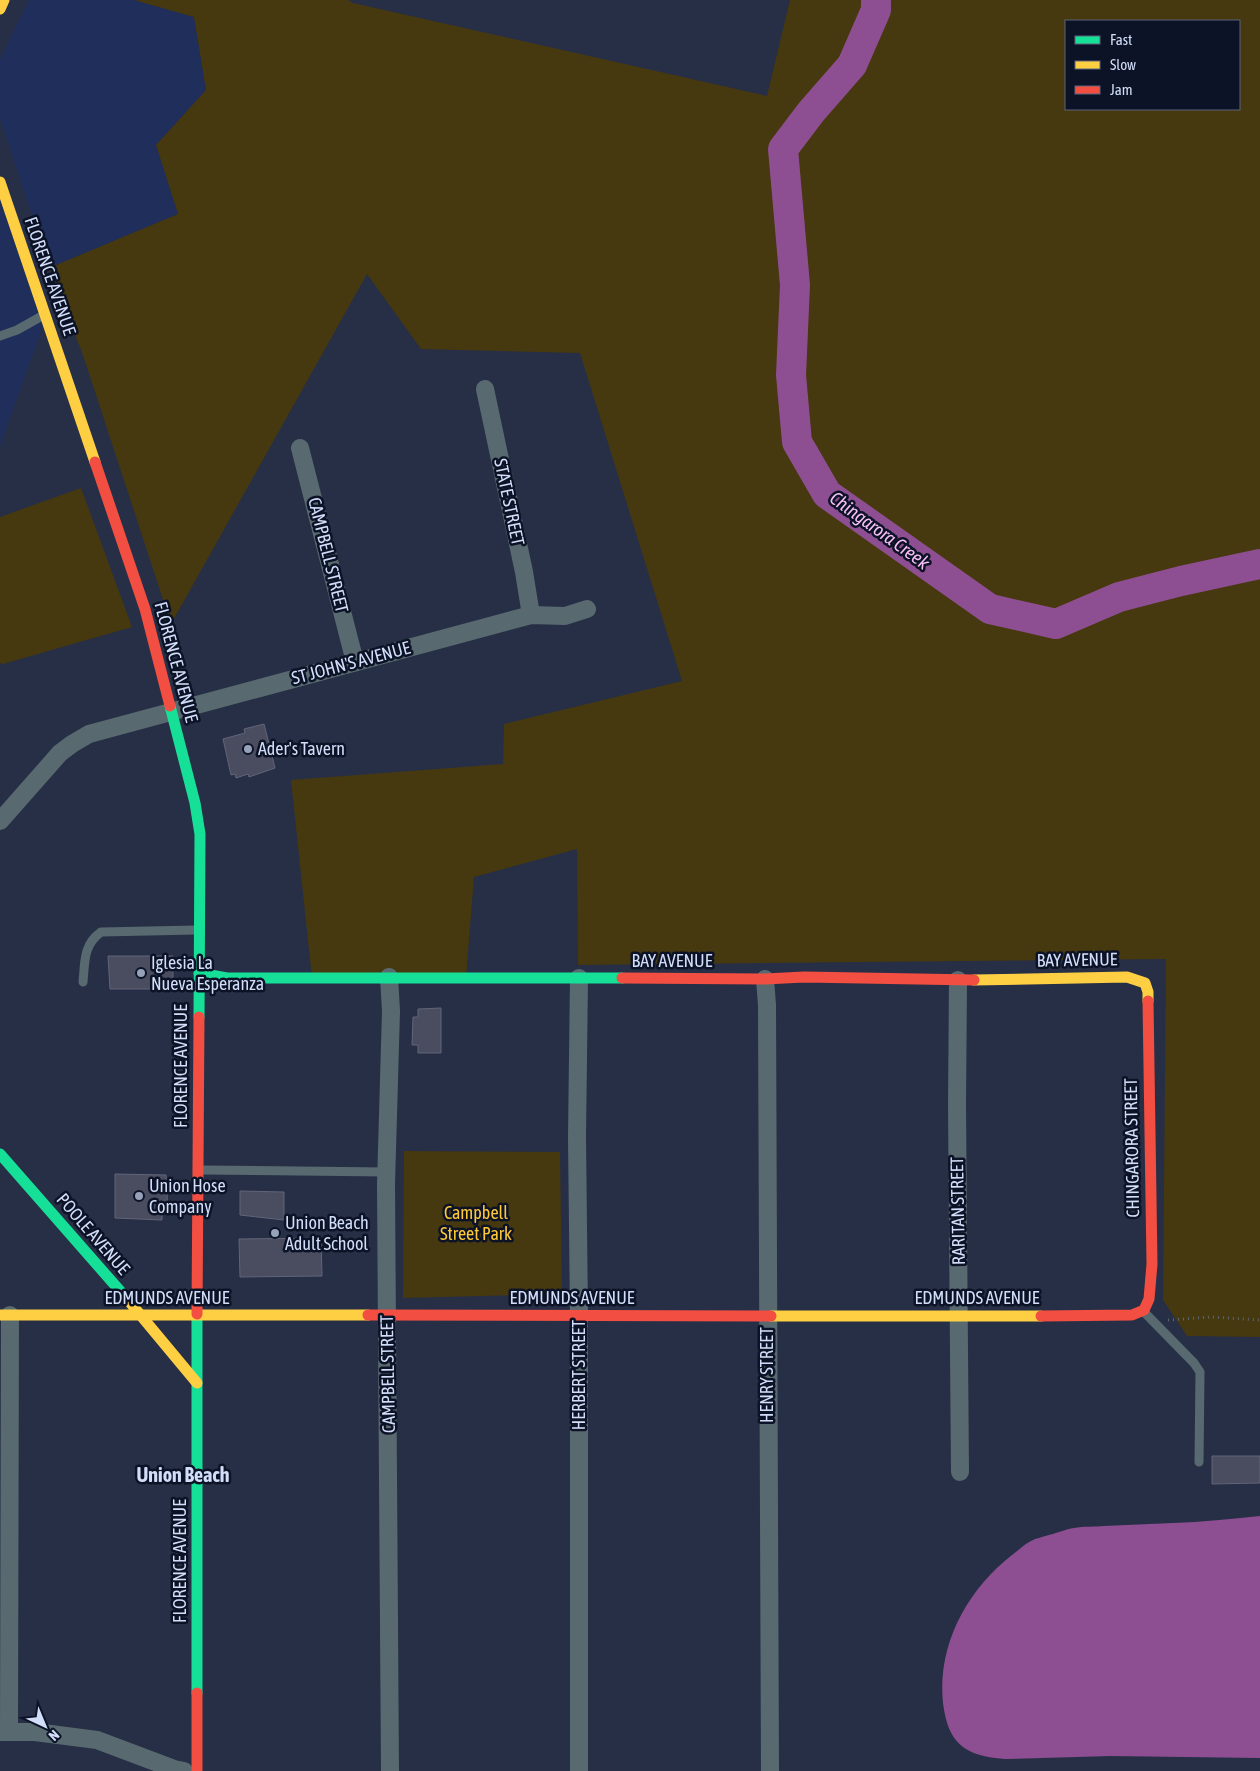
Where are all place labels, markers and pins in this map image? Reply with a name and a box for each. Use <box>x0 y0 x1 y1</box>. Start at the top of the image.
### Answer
place label: Ader's Tavern <box>258 738 345 759</box>
marker: Ader's Tavern <box>242 743 254 755</box>
place label: Iglesia La Nueva Esperanza <box>151 952 264 994</box>
marker: Iglesia La Nueva Esperanza <box>135 967 147 979</box>
place label: Union Hose Company <box>149 1175 226 1217</box>
marker: Union Hose Company <box>133 1190 145 1202</box>
place label: Union Beach Adult School <box>285 1212 369 1254</box>
marker: Union Beach Adult School <box>269 1227 281 1239</box>

